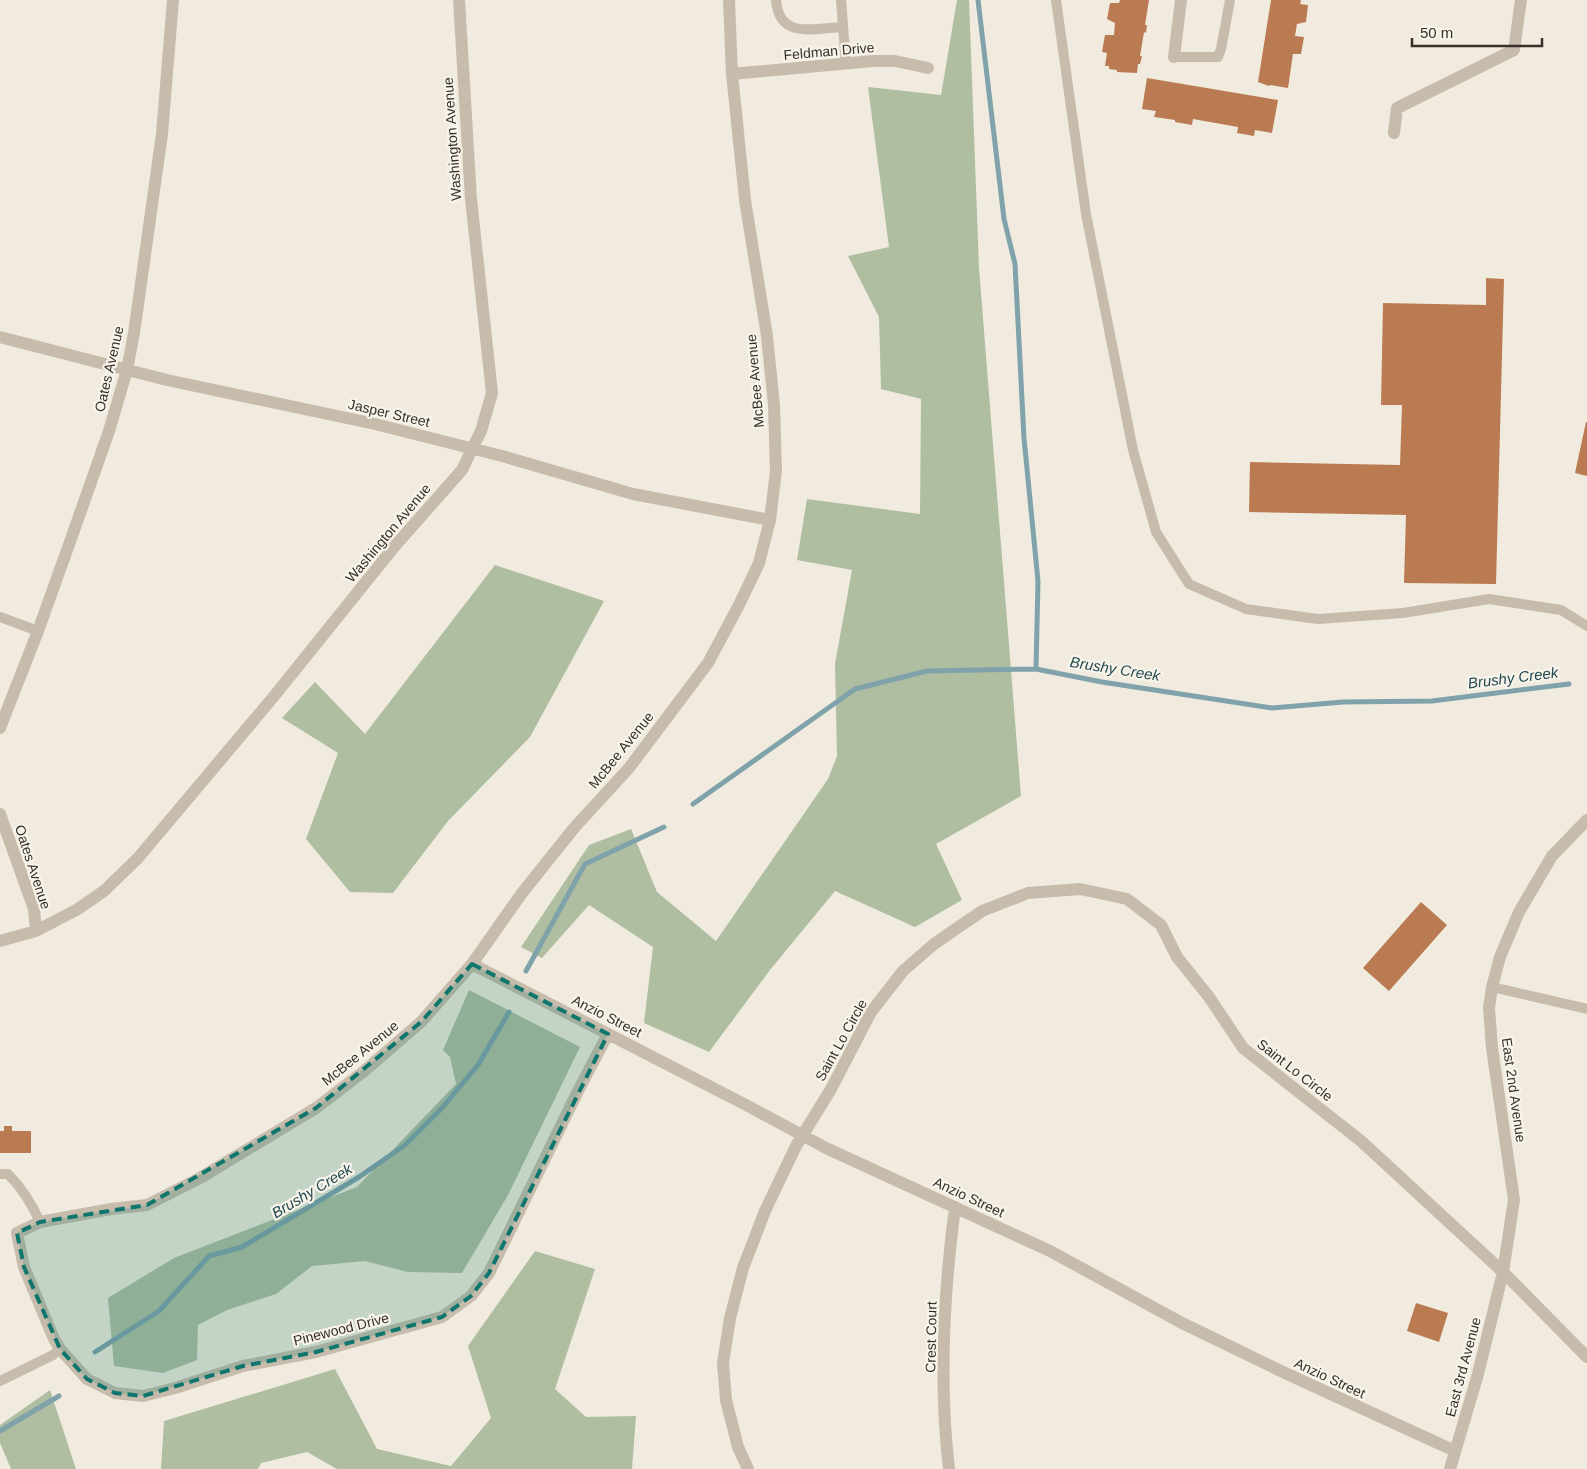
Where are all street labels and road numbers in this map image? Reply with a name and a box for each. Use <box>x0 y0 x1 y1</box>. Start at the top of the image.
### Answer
street label: Feldman Drive <box>783 39 875 63</box>
street label: Washington Avenue <box>440 77 464 201</box>
street label: Oates Avenue <box>91 324 127 414</box>
street label: McBee Avenue <box>743 333 767 428</box>
street label: Jasper Street <box>347 396 431 430</box>
street label: Washington Avenue <box>342 480 434 586</box>
street label: McBee Avenue <box>585 708 657 792</box>
street label: Oates Avenue <box>12 823 54 911</box>
street label: Anzio Street <box>569 992 645 1040</box>
street label: Saint Lo Circle <box>812 996 870 1084</box>
street label: McBee Avenue <box>318 1017 402 1089</box>
street label: Saint Lo Circle <box>1254 1036 1336 1104</box>
street label: East 2nd Avenue <box>1499 1037 1529 1144</box>
street label: Anzio Street <box>931 1174 1007 1220</box>
street label: Crest Court <box>922 1301 940 1373</box>
street label: Pinewood Drive <box>291 1309 391 1349</box>
street label: East 3rd Avenue <box>1442 1315 1484 1419</box>
street label: Anzio Street <box>1292 1355 1368 1401</box>

